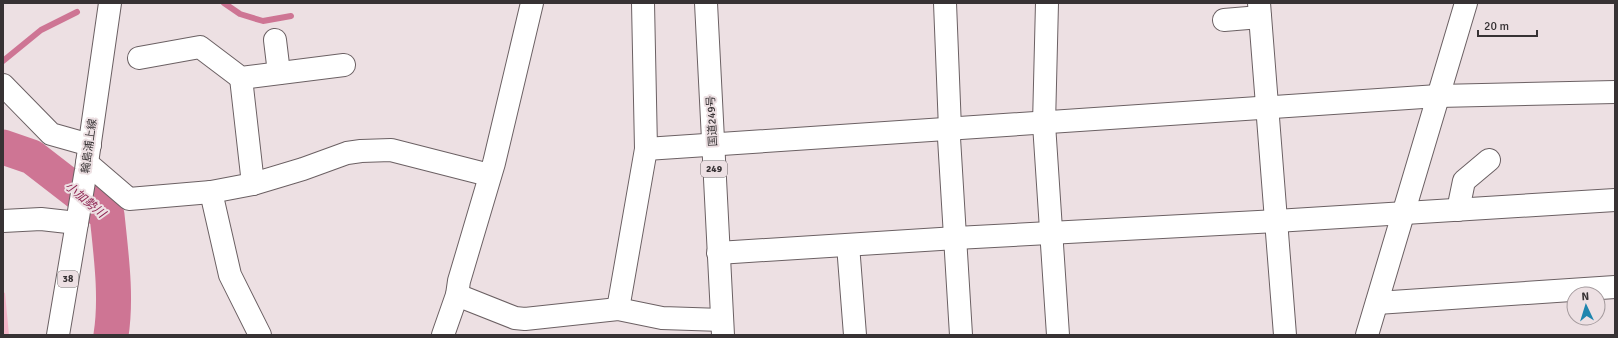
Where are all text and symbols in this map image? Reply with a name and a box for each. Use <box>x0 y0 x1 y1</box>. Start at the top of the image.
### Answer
scale bar <box>1478 12 1537 38</box>
text: 20 m <box>1484 19 1509 34</box>
street label: 国道249号 <box>704 95 720 147</box>
street label: 輪島浦上線 <box>79 118 99 174</box>
road number: 249 <box>701 161 727 177</box>
water label: 小加勢川 <box>62 179 110 222</box>
road number: 38 <box>58 271 78 287</box>
north arrow <box>1566 286 1606 326</box>
text: N <box>1581 290 1590 303</box>

